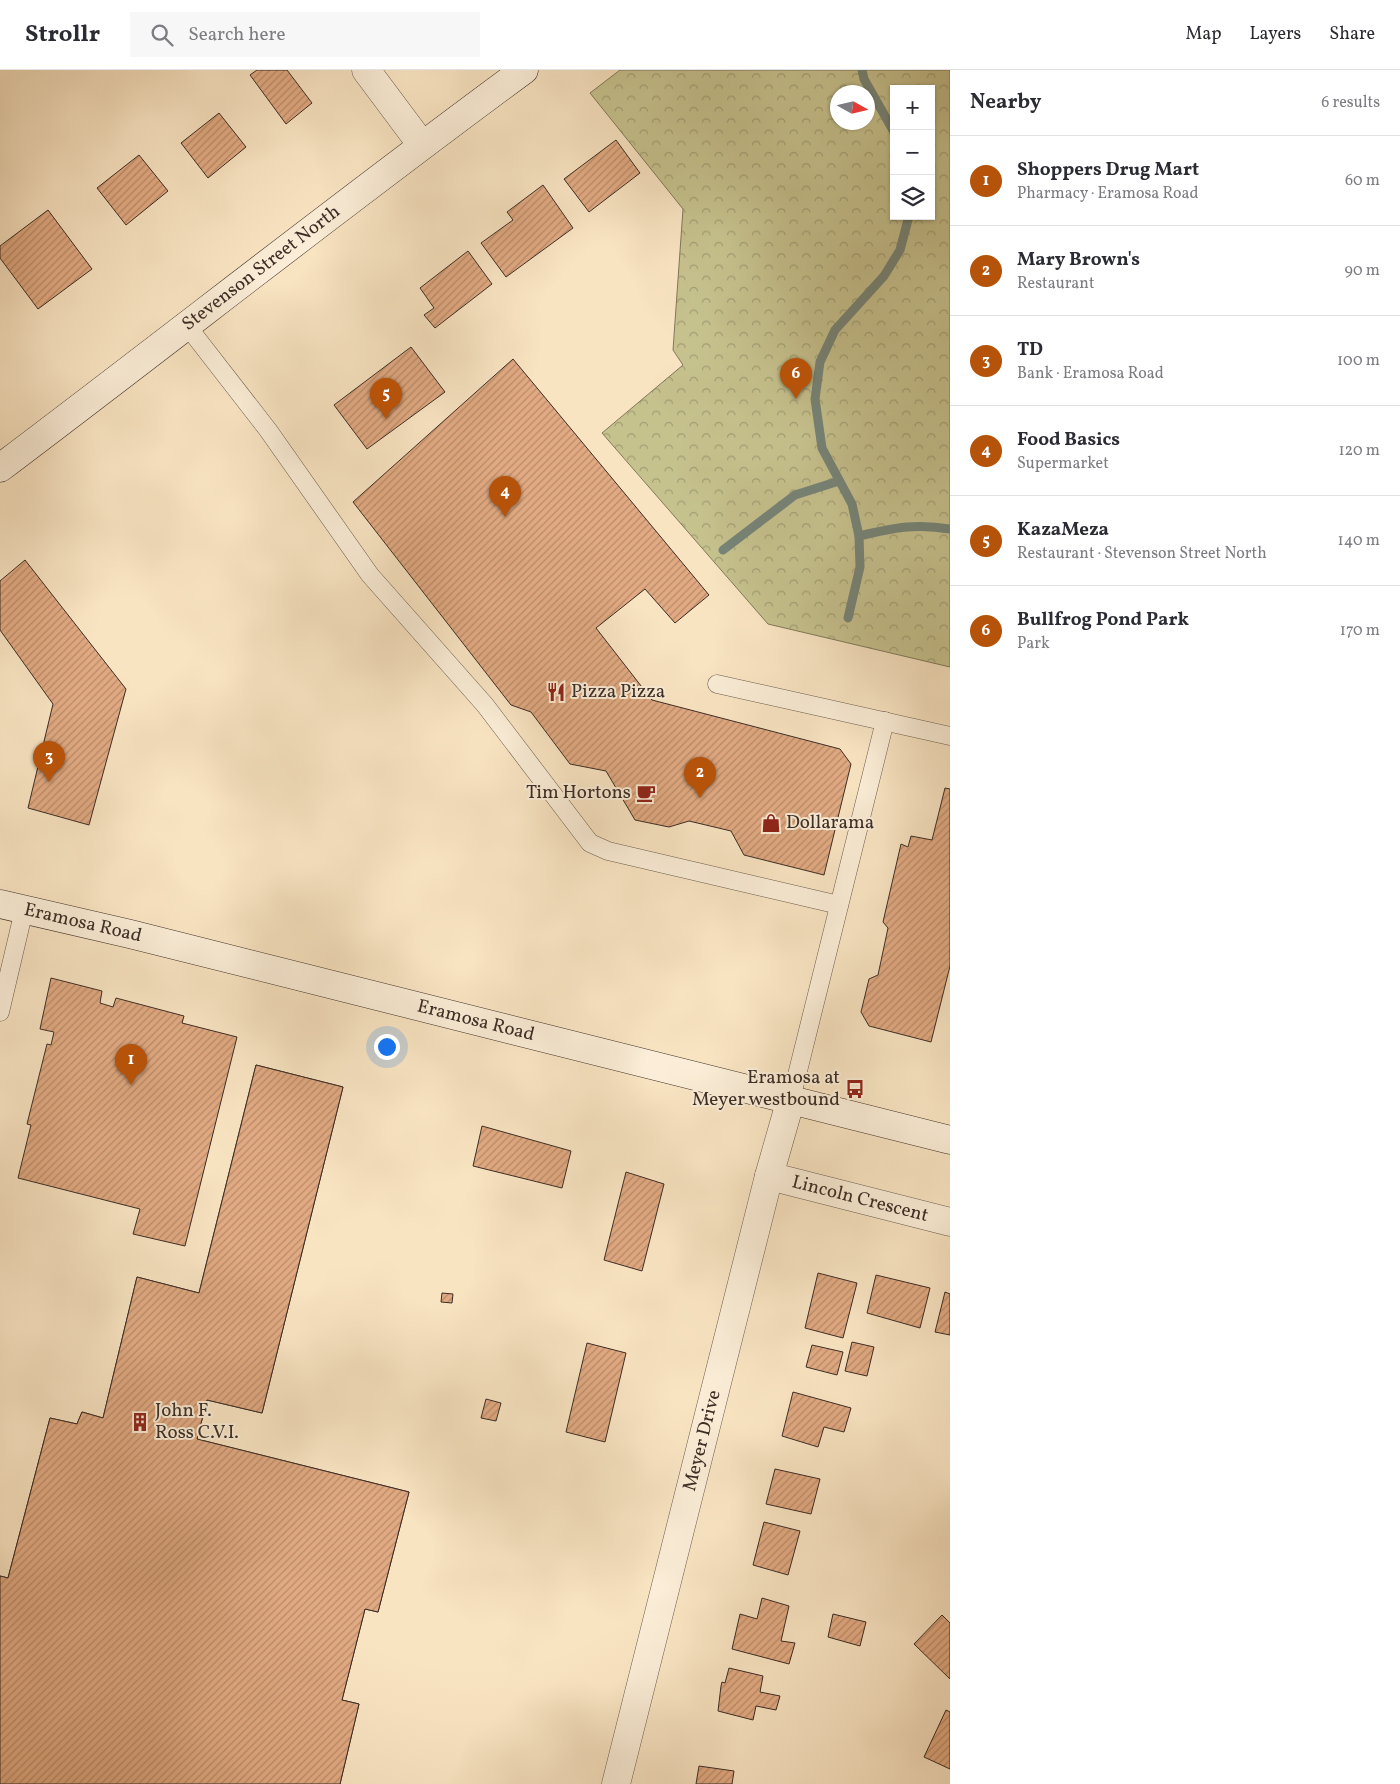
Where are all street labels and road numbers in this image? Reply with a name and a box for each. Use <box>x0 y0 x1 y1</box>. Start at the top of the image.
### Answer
street label: Stevenson Street North <box>177 199 346 337</box>
street label: Eramosa Road <box>21 897 144 949</box>
street label: Eramosa Road <box>414 994 537 1048</box>
street label: Lincoln Crescent <box>789 1169 931 1229</box>
street label: Meyer Drive <box>677 1387 728 1494</box>

